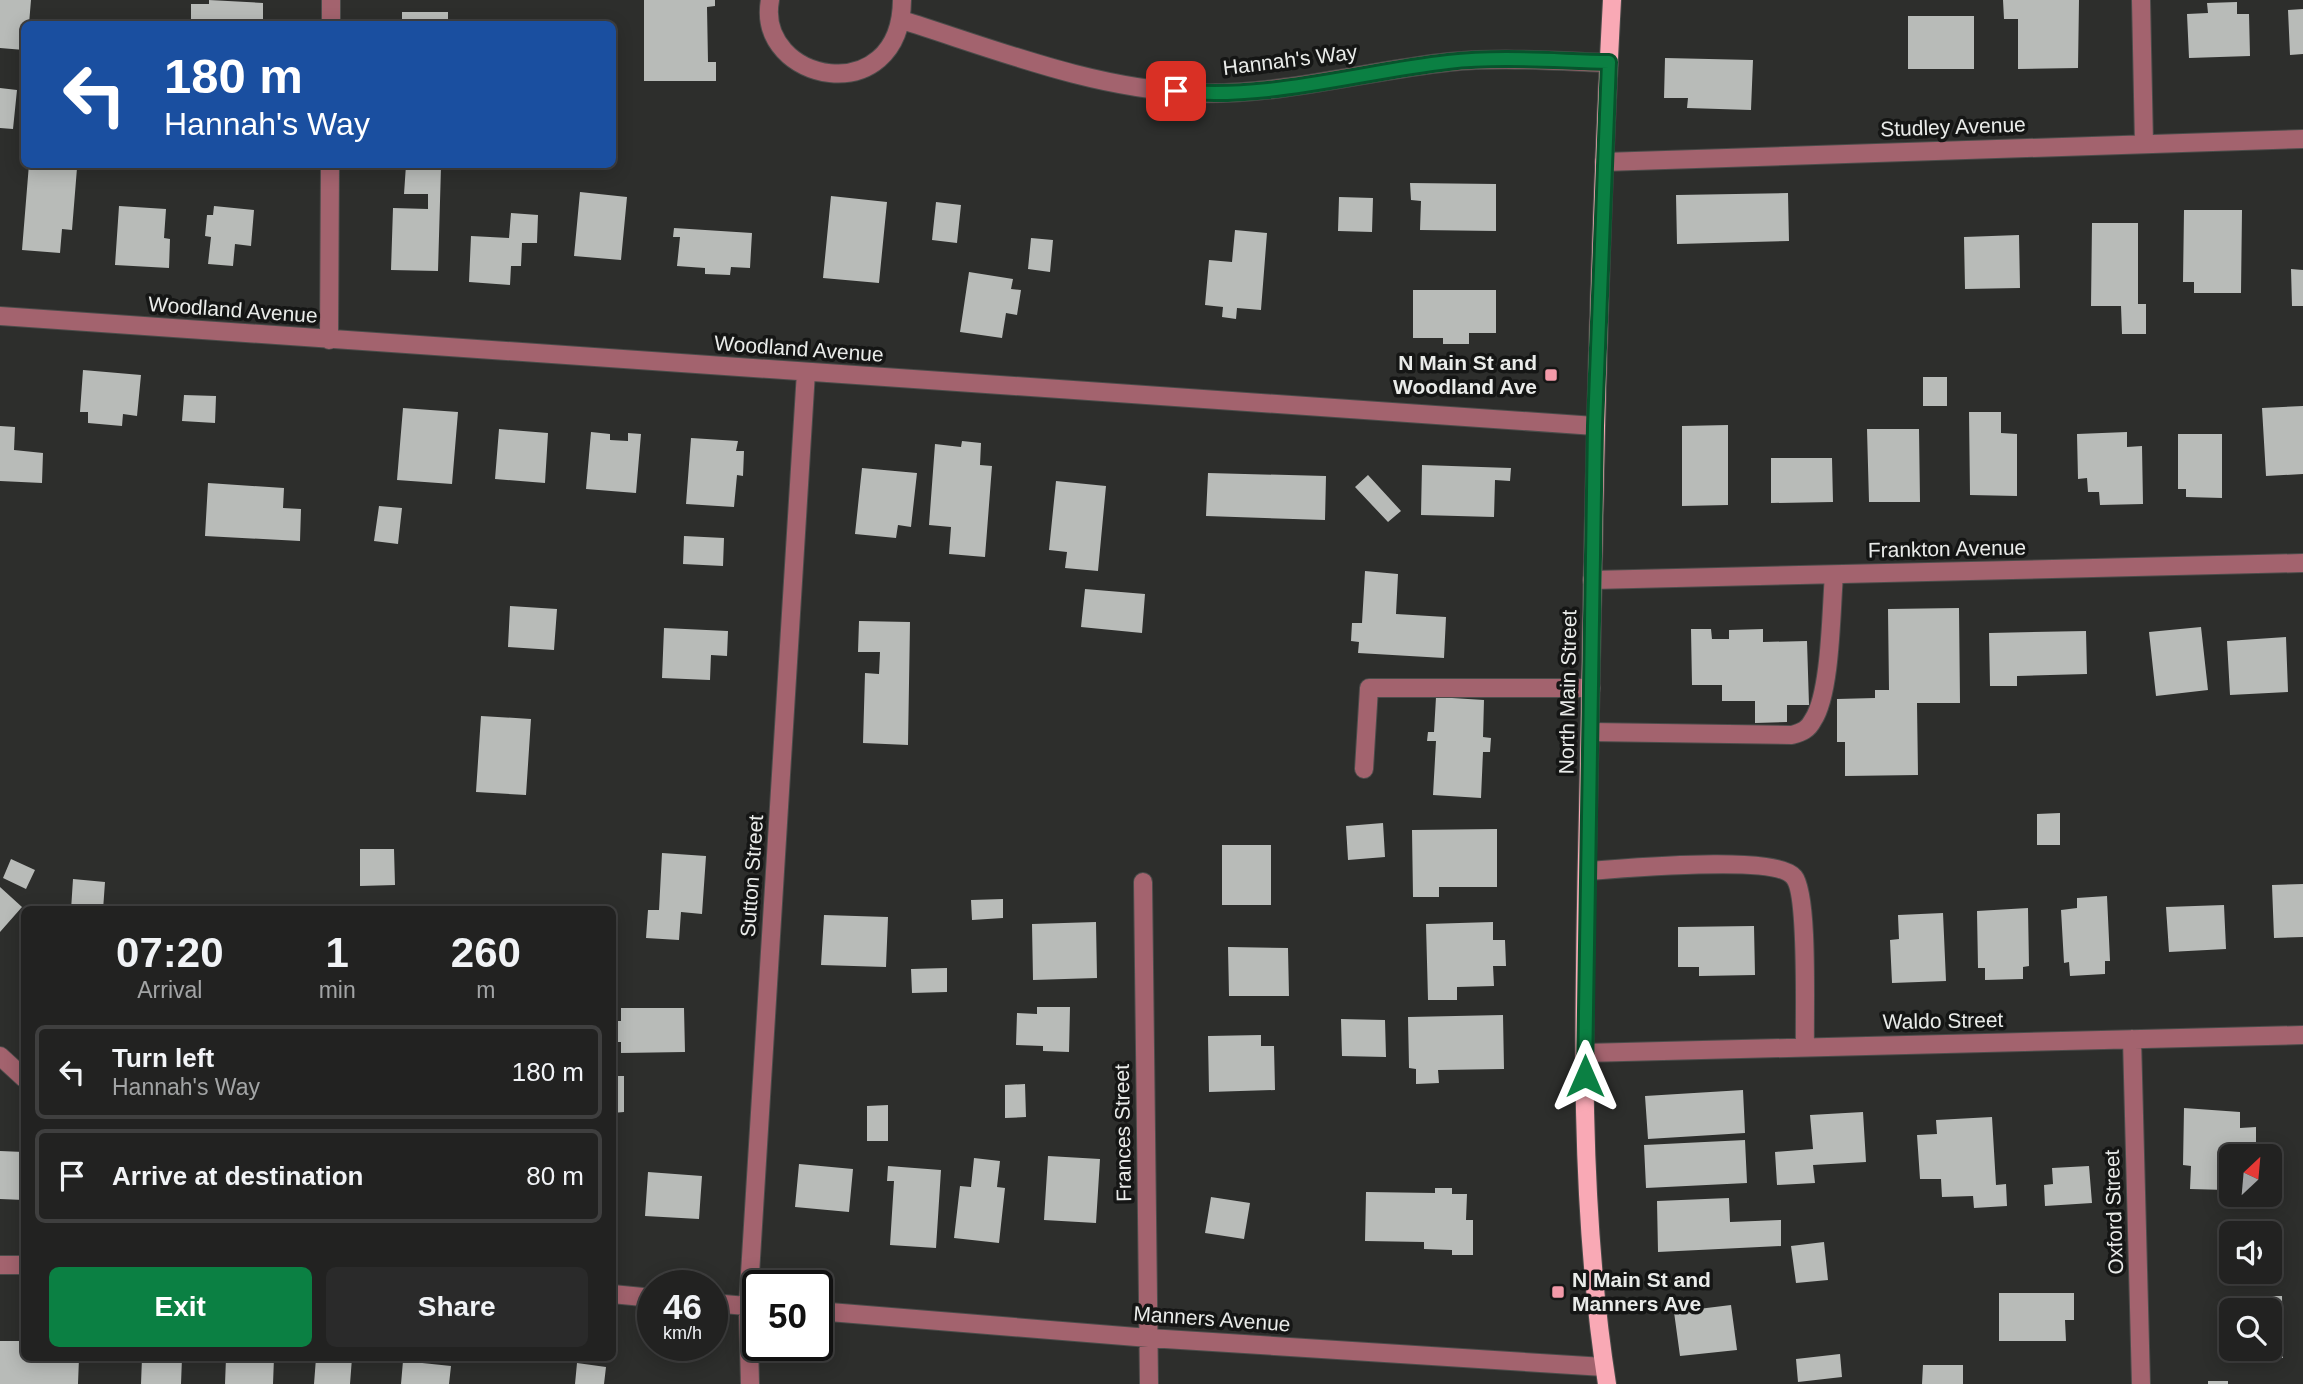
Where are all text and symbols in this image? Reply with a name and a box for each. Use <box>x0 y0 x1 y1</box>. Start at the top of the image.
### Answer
street label: Hannah's Way <box>1221 40 1359 79</box>
icon: left <box>49 49 140 140</box>
text: 180 m <box>164 49 303 103</box>
pin <box>1146 61 1206 121</box>
icon: arrive <box>1157 72 1195 110</box>
text: Hannah's Way <box>164 106 370 142</box>
street label: Studley Avenue <box>1880 112 2026 141</box>
street label: Woodland Avenue <box>148 292 318 327</box>
street label: Woodland Avenue <box>714 331 884 366</box>
place label: N Main St and Woodland Ave <box>1393 351 1537 398</box>
marker: N Main St and Woodland Ave <box>1543 367 1559 383</box>
street label: Frankton Avenue <box>1868 536 2026 561</box>
street label: North Main Street <box>1555 609 1580 774</box>
street label: Sutton Street <box>736 814 767 938</box>
text: 07:20 <box>116 929 224 976</box>
text: 1 <box>325 929 349 976</box>
text: 260 <box>451 929 521 976</box>
text: Arrival <box>137 977 202 1003</box>
text: min <box>319 977 356 1003</box>
text: m <box>476 977 495 1003</box>
street label: Waldo Street <box>1882 1008 2004 1033</box>
position arrow <box>1548 1039 1622 1113</box>
text: Turn left <box>112 1043 214 1073</box>
icon: left <box>53 1053 91 1091</box>
text: 180 m <box>512 1057 584 1087</box>
street label: Frances Street <box>1110 1064 1135 1202</box>
text: Hannah's Way <box>112 1074 260 1100</box>
north arrow <box>2219 1144 2282 1208</box>
map controls <box>2219 1144 2282 1361</box>
street label: Oxford Street <box>2100 1149 2127 1275</box>
icon: arrive <box>53 1157 91 1195</box>
text: Arrive at destination <box>112 1161 363 1191</box>
text: 80 m <box>526 1161 584 1191</box>
button: sound <box>2219 1221 2282 1284</box>
button: Exit <box>49 1267 312 1347</box>
button: Share <box>326 1267 588 1347</box>
place label: N Main St and Manners Ave <box>1572 1268 1711 1315</box>
speed limit sign: 50 <box>742 1270 833 1361</box>
marker: N Main St and Manners Ave <box>1550 1284 1566 1300</box>
text: 46 <box>663 1287 702 1326</box>
button: search <box>2219 1298 2282 1361</box>
street label: Manners Avenue <box>1133 1302 1291 1335</box>
text: km/h <box>663 1323 702 1343</box>

